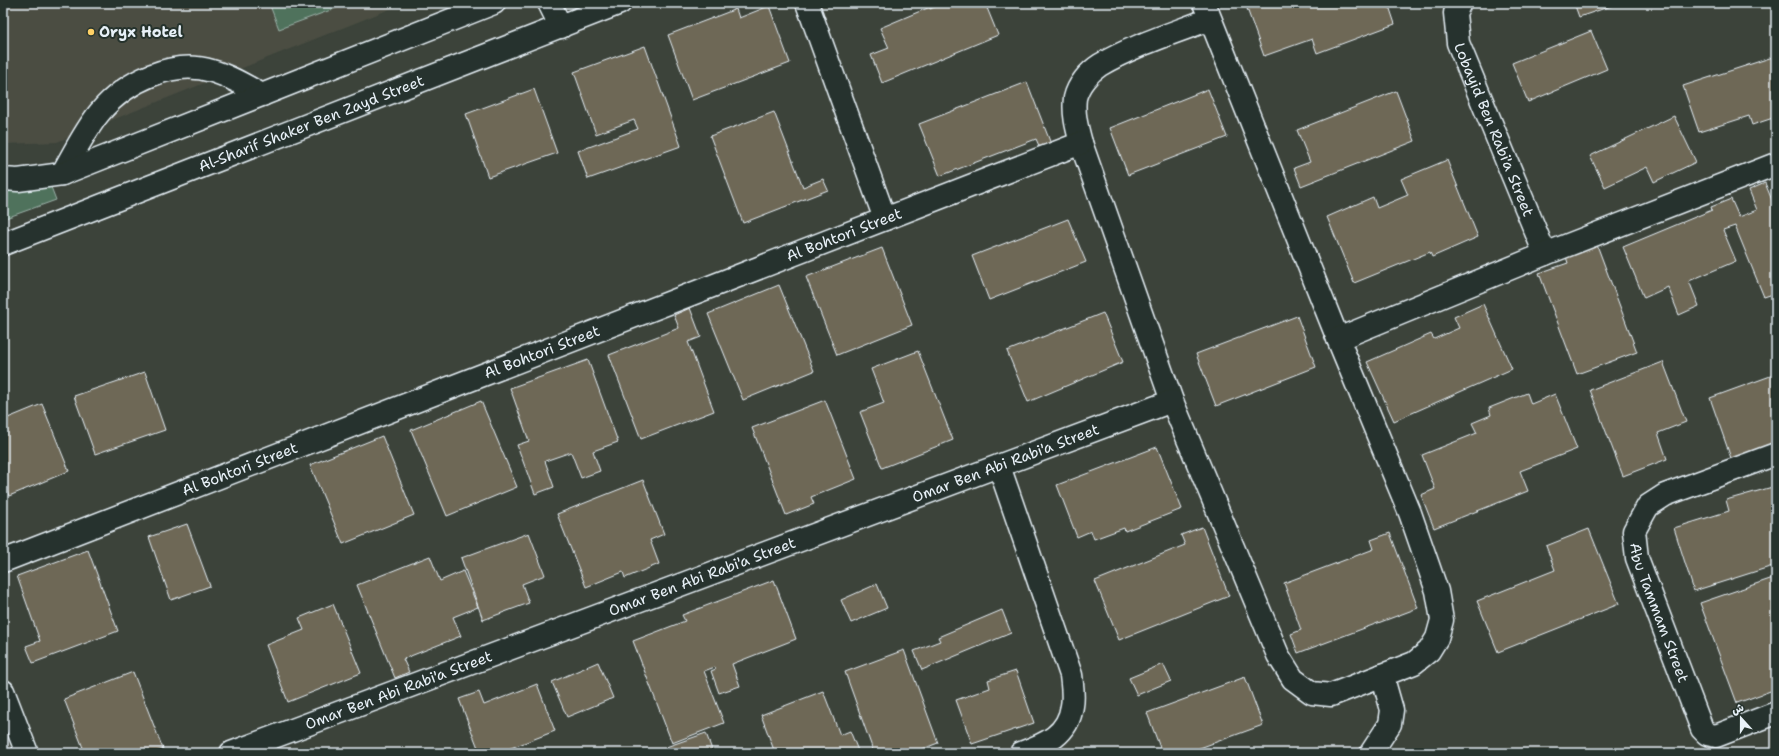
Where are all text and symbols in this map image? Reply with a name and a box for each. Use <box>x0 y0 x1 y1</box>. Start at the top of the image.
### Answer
place label: Oryx Hotel <box>99 22 183 42</box>
marker: Oryx Hotel <box>86 27 96 37</box>
street label: Lobayid Ben Rabi'a Street <box>1449 40 1538 219</box>
street label: Al-Sharif Shaker Ben Zayd Street <box>196 71 427 177</box>
street label: Al Bohtori Street <box>783 203 905 266</box>
street label: Al Bohtori Street <box>481 321 603 384</box>
street label: Omar Ben Abi Rabi'a Street <box>909 419 1102 507</box>
street label: Al Bohtori Street <box>179 438 301 501</box>
street label: Omar Ben Abi Rabi'a Street <box>606 533 798 621</box>
street label: Abu Tammam Street <box>1625 542 1693 685</box>
street label: Omar Ben Abi Rabi'a Street <box>302 646 495 734</box>
north arrow <box>1721 698 1761 738</box>
text: ش <box>1729 700 1746 718</box>

